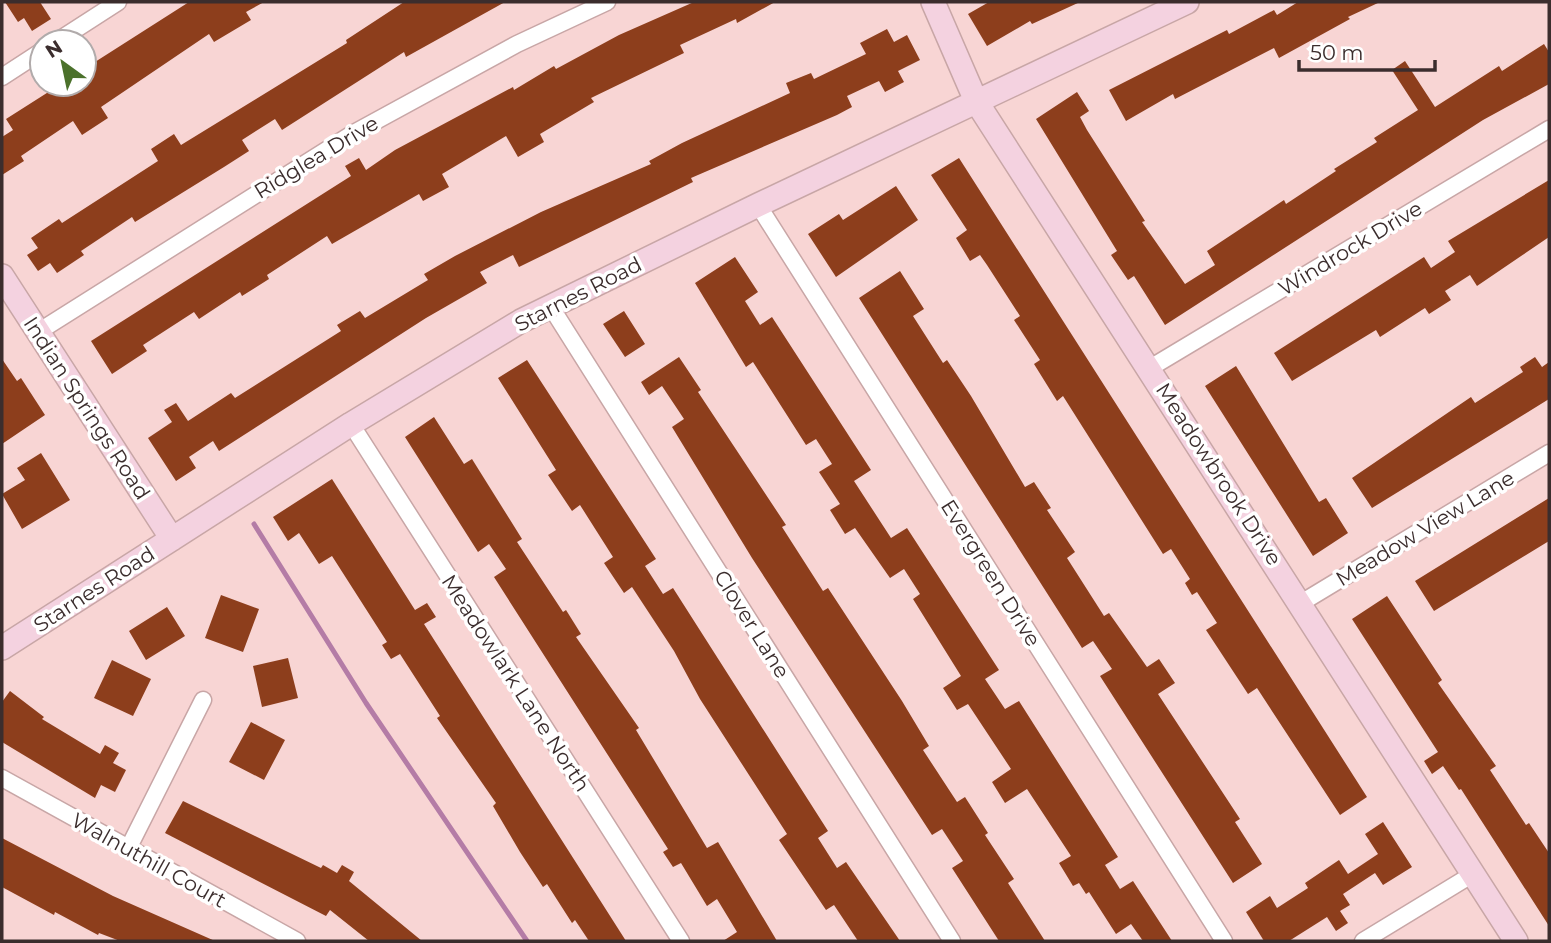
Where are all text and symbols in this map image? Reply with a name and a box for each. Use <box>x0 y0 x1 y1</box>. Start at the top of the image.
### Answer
north arrow <box>28 28 98 98</box>
scale bar <box>1299 28 1436 72</box>
text: N <box>41 35 67 63</box>
text: 50 m <box>1310 40 1364 65</box>
street label: Ridglea Drive <box>249 110 383 204</box>
street label: Windrock Drive <box>1274 195 1426 301</box>
street label: Starnes Road <box>510 251 646 337</box>
street label: Indian Springs Road <box>19 312 155 504</box>
street label: Meadowbrook Drive <box>1151 378 1287 570</box>
street label: Meadow View Lane <box>1331 465 1519 591</box>
street label: Evergreen Drive <box>936 495 1046 651</box>
street label: Starnes Road <box>29 541 159 637</box>
street label: Clover Lane <box>709 565 795 683</box>
street label: Meadowlark Lane North <box>436 570 596 796</box>
street label: Walnuthill Court <box>67 807 231 913</box>

